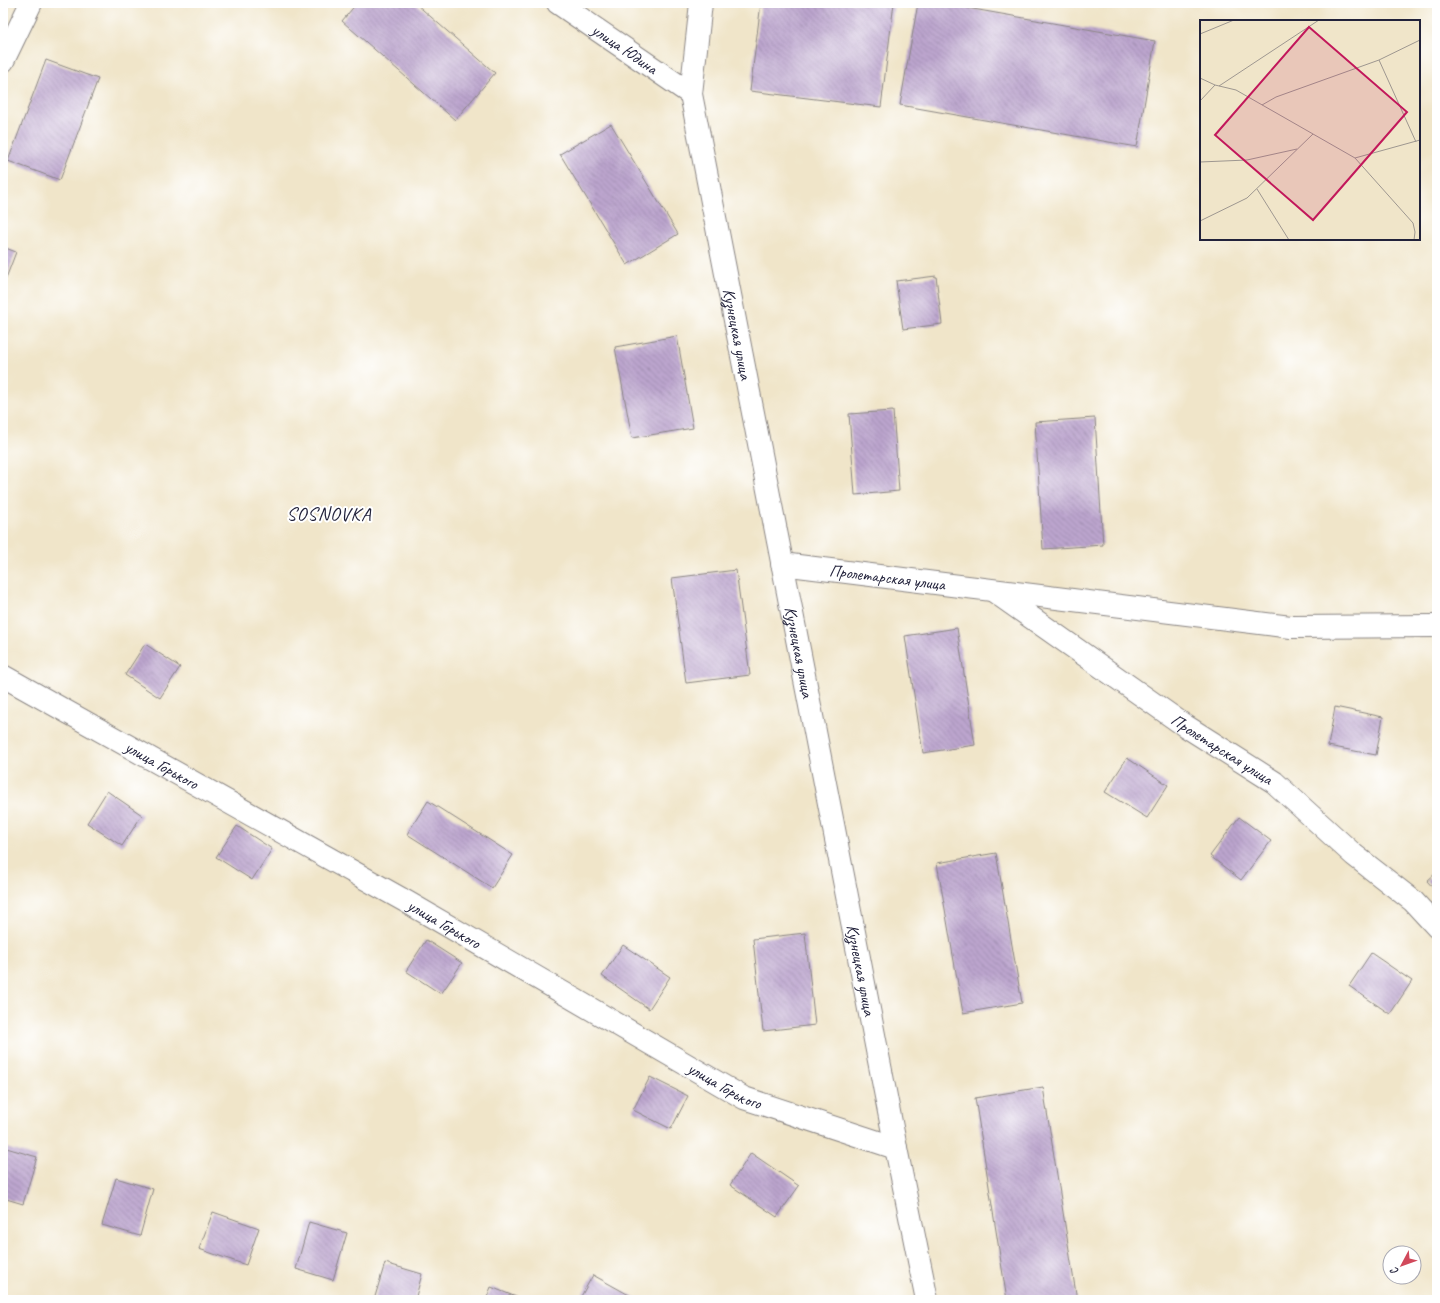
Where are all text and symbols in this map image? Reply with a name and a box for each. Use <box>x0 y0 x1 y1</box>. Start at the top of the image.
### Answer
street label: улица Юдина <box>587 19 662 80</box>
inset map <box>1200 20 1420 240</box>
street label: Кузнецкая улица <box>718 287 757 383</box>
district label: SOSNOVKA <box>286 502 372 526</box>
street label: Пролетарская улица <box>828 560 947 595</box>
street label: Кузнецкая улица <box>780 605 818 701</box>
street label: Пролетарская улица <box>1167 709 1277 790</box>
street label: улица Горького <box>120 736 203 795</box>
street label: улица Горького <box>403 894 485 954</box>
street label: Кузнецкая улица <box>842 923 880 1019</box>
street label: улица Горького <box>683 1057 765 1114</box>
north arrow <box>1382 1245 1422 1285</box>
text: С <box>1386 1264 1402 1278</box>

